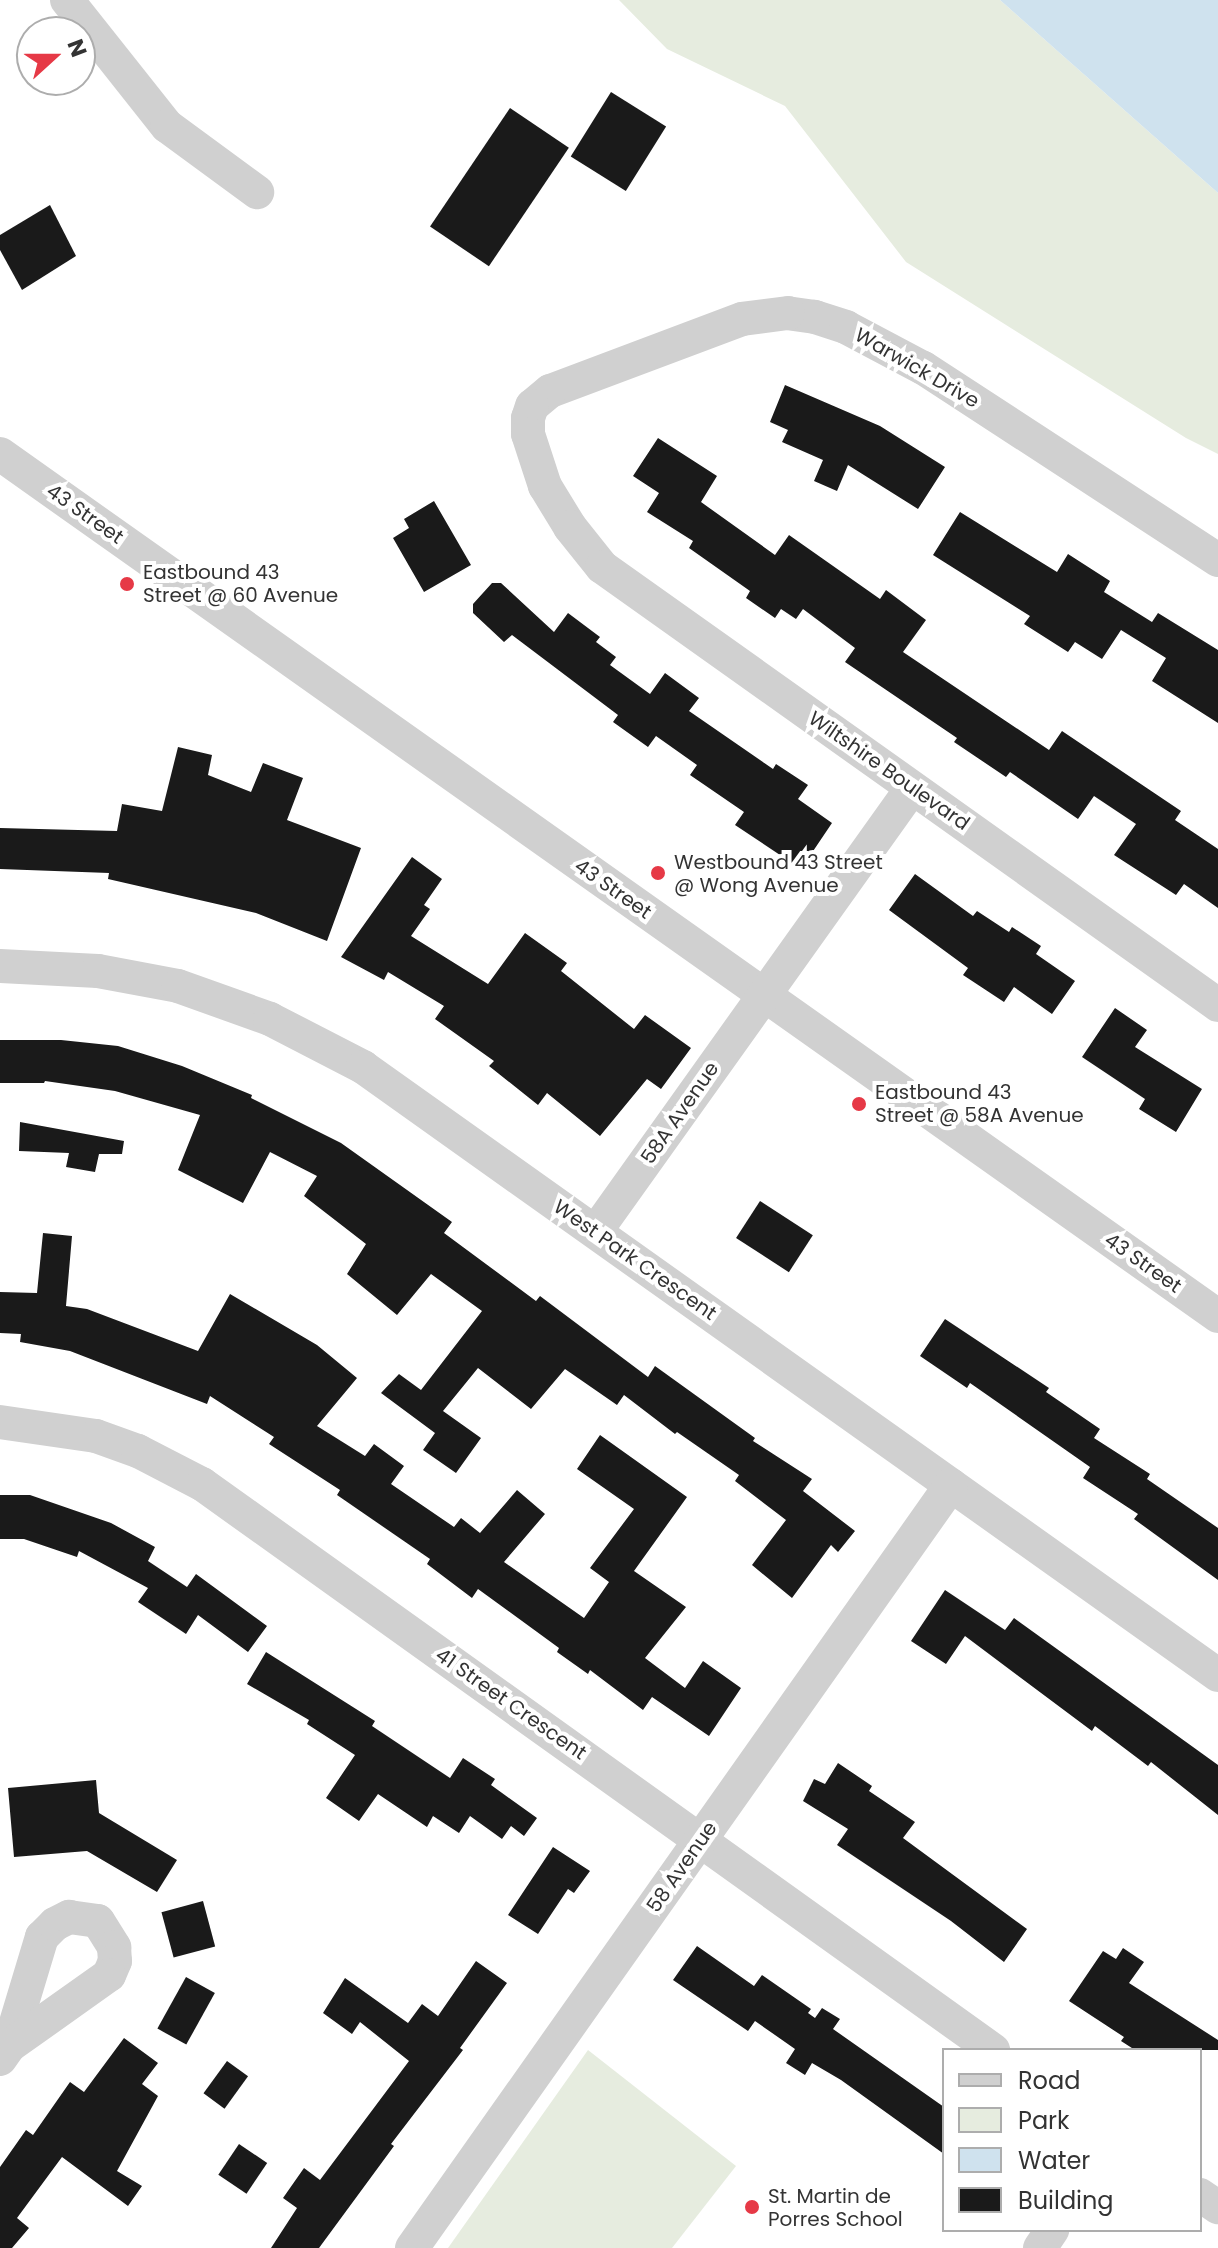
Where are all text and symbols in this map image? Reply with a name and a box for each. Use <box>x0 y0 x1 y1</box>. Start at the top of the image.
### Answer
north arrow <box>16 16 96 96</box>
text: N <box>60 35 94 61</box>
street label: Warwick Drive <box>850 323 984 413</box>
street label: 43 Street <box>42 479 128 549</box>
place label: Eastbound 43 Street @ 60 Avenue <box>143 560 338 607</box>
marker: Eastbound 43 Street @ 60 Avenue <box>118 575 136 593</box>
street label: Wiltshire Boulevard <box>804 706 974 836</box>
place label: Westbound 43 Street @ Wong Avenue <box>674 850 883 897</box>
street label: 43 Street <box>570 854 656 924</box>
marker: Westbound 43 Street @ Wong Avenue <box>649 864 667 882</box>
street label: 58A Avenue <box>636 1057 724 1169</box>
place label: Eastbound 43 Street @ 58A Avenue <box>875 1080 1084 1127</box>
marker: Eastbound 43 Street @ 58A Avenue <box>850 1095 868 1113</box>
street label: West Park Crescent <box>549 1195 721 1325</box>
street label: 43 Street <box>1100 1228 1186 1298</box>
street label: 41 Street Crescent <box>431 1643 591 1765</box>
street label: 58 Avenue <box>642 1817 722 1917</box>
legend <box>942 2048 1202 2232</box>
text: Road <box>1018 2064 1080 2097</box>
text: Park <box>1018 2104 1069 2137</box>
text: Water <box>1018 2144 1090 2177</box>
place label: St. Martin de Porres School <box>768 2184 903 2231</box>
text: Building <box>1018 2184 1114 2217</box>
marker: St. Martin de Porres School <box>743 2198 761 2216</box>

